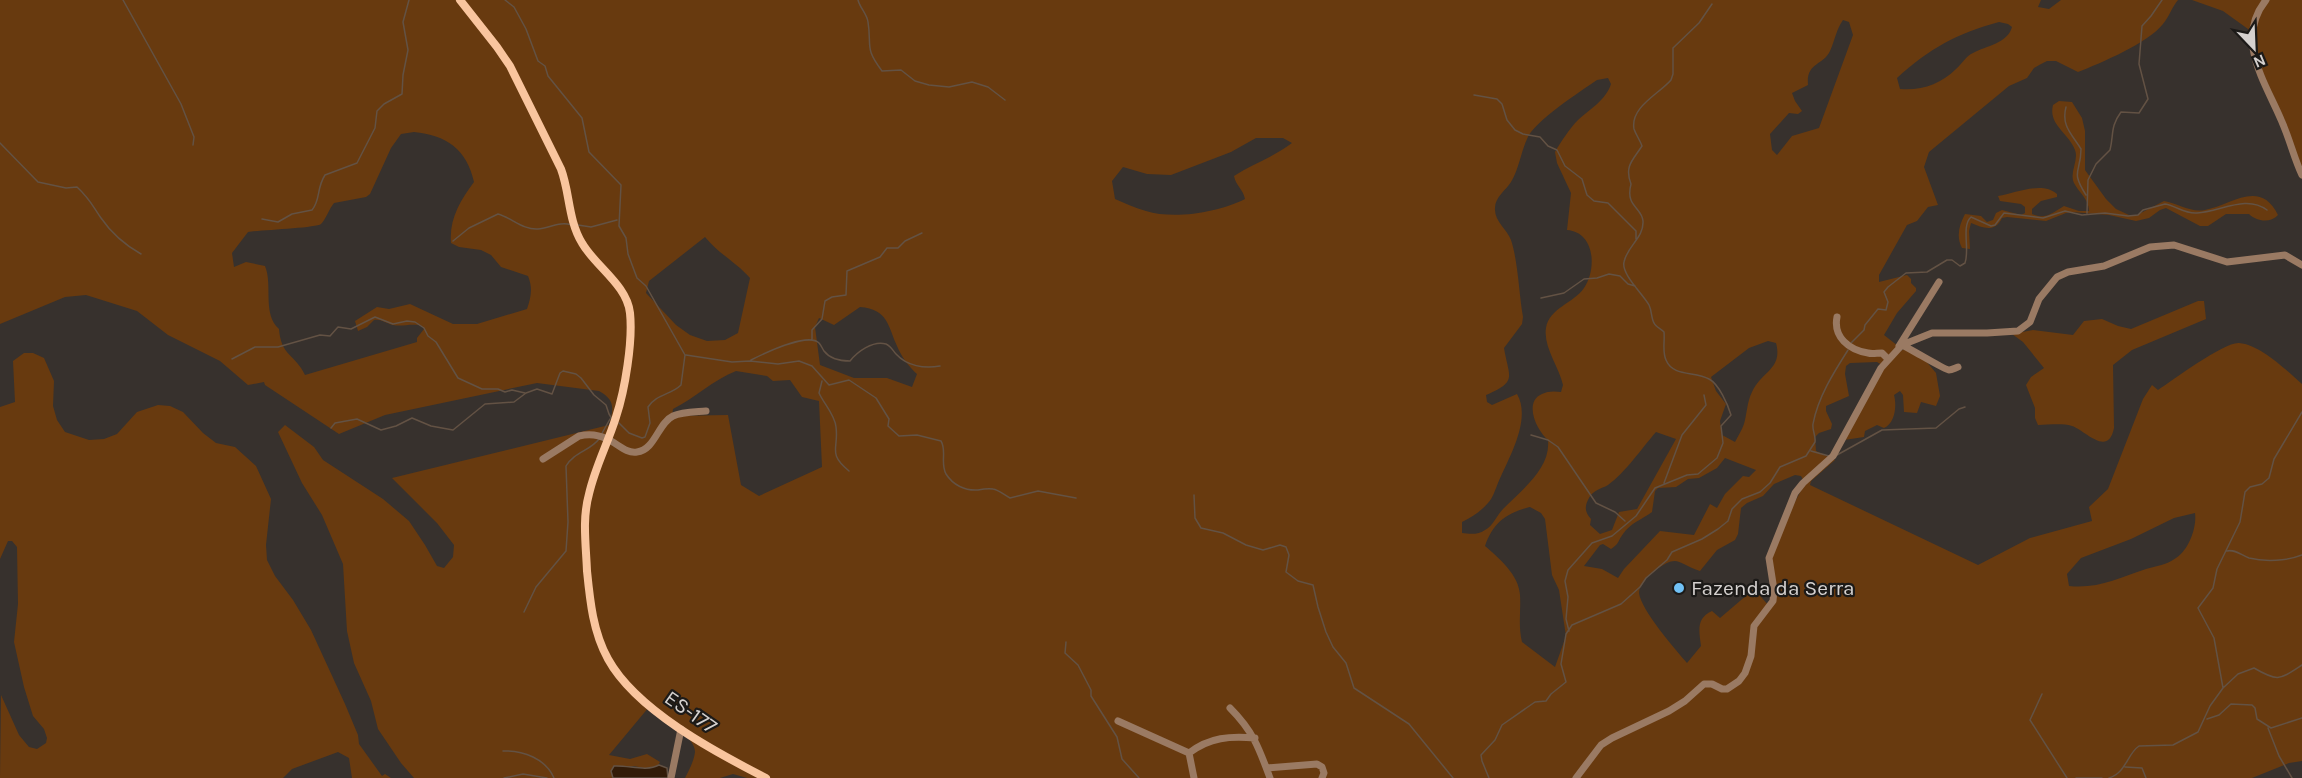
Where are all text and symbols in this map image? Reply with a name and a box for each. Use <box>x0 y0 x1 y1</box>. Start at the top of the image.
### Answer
north arrow <box>2224 18 2284 78</box>
text: N <box>2251 50 2269 72</box>
place label: Fazenda da Serra <box>1691 576 1855 600</box>
marker: Fazenda da Serra <box>1672 581 1686 595</box>
street label: ES-177 <box>660 685 722 739</box>

